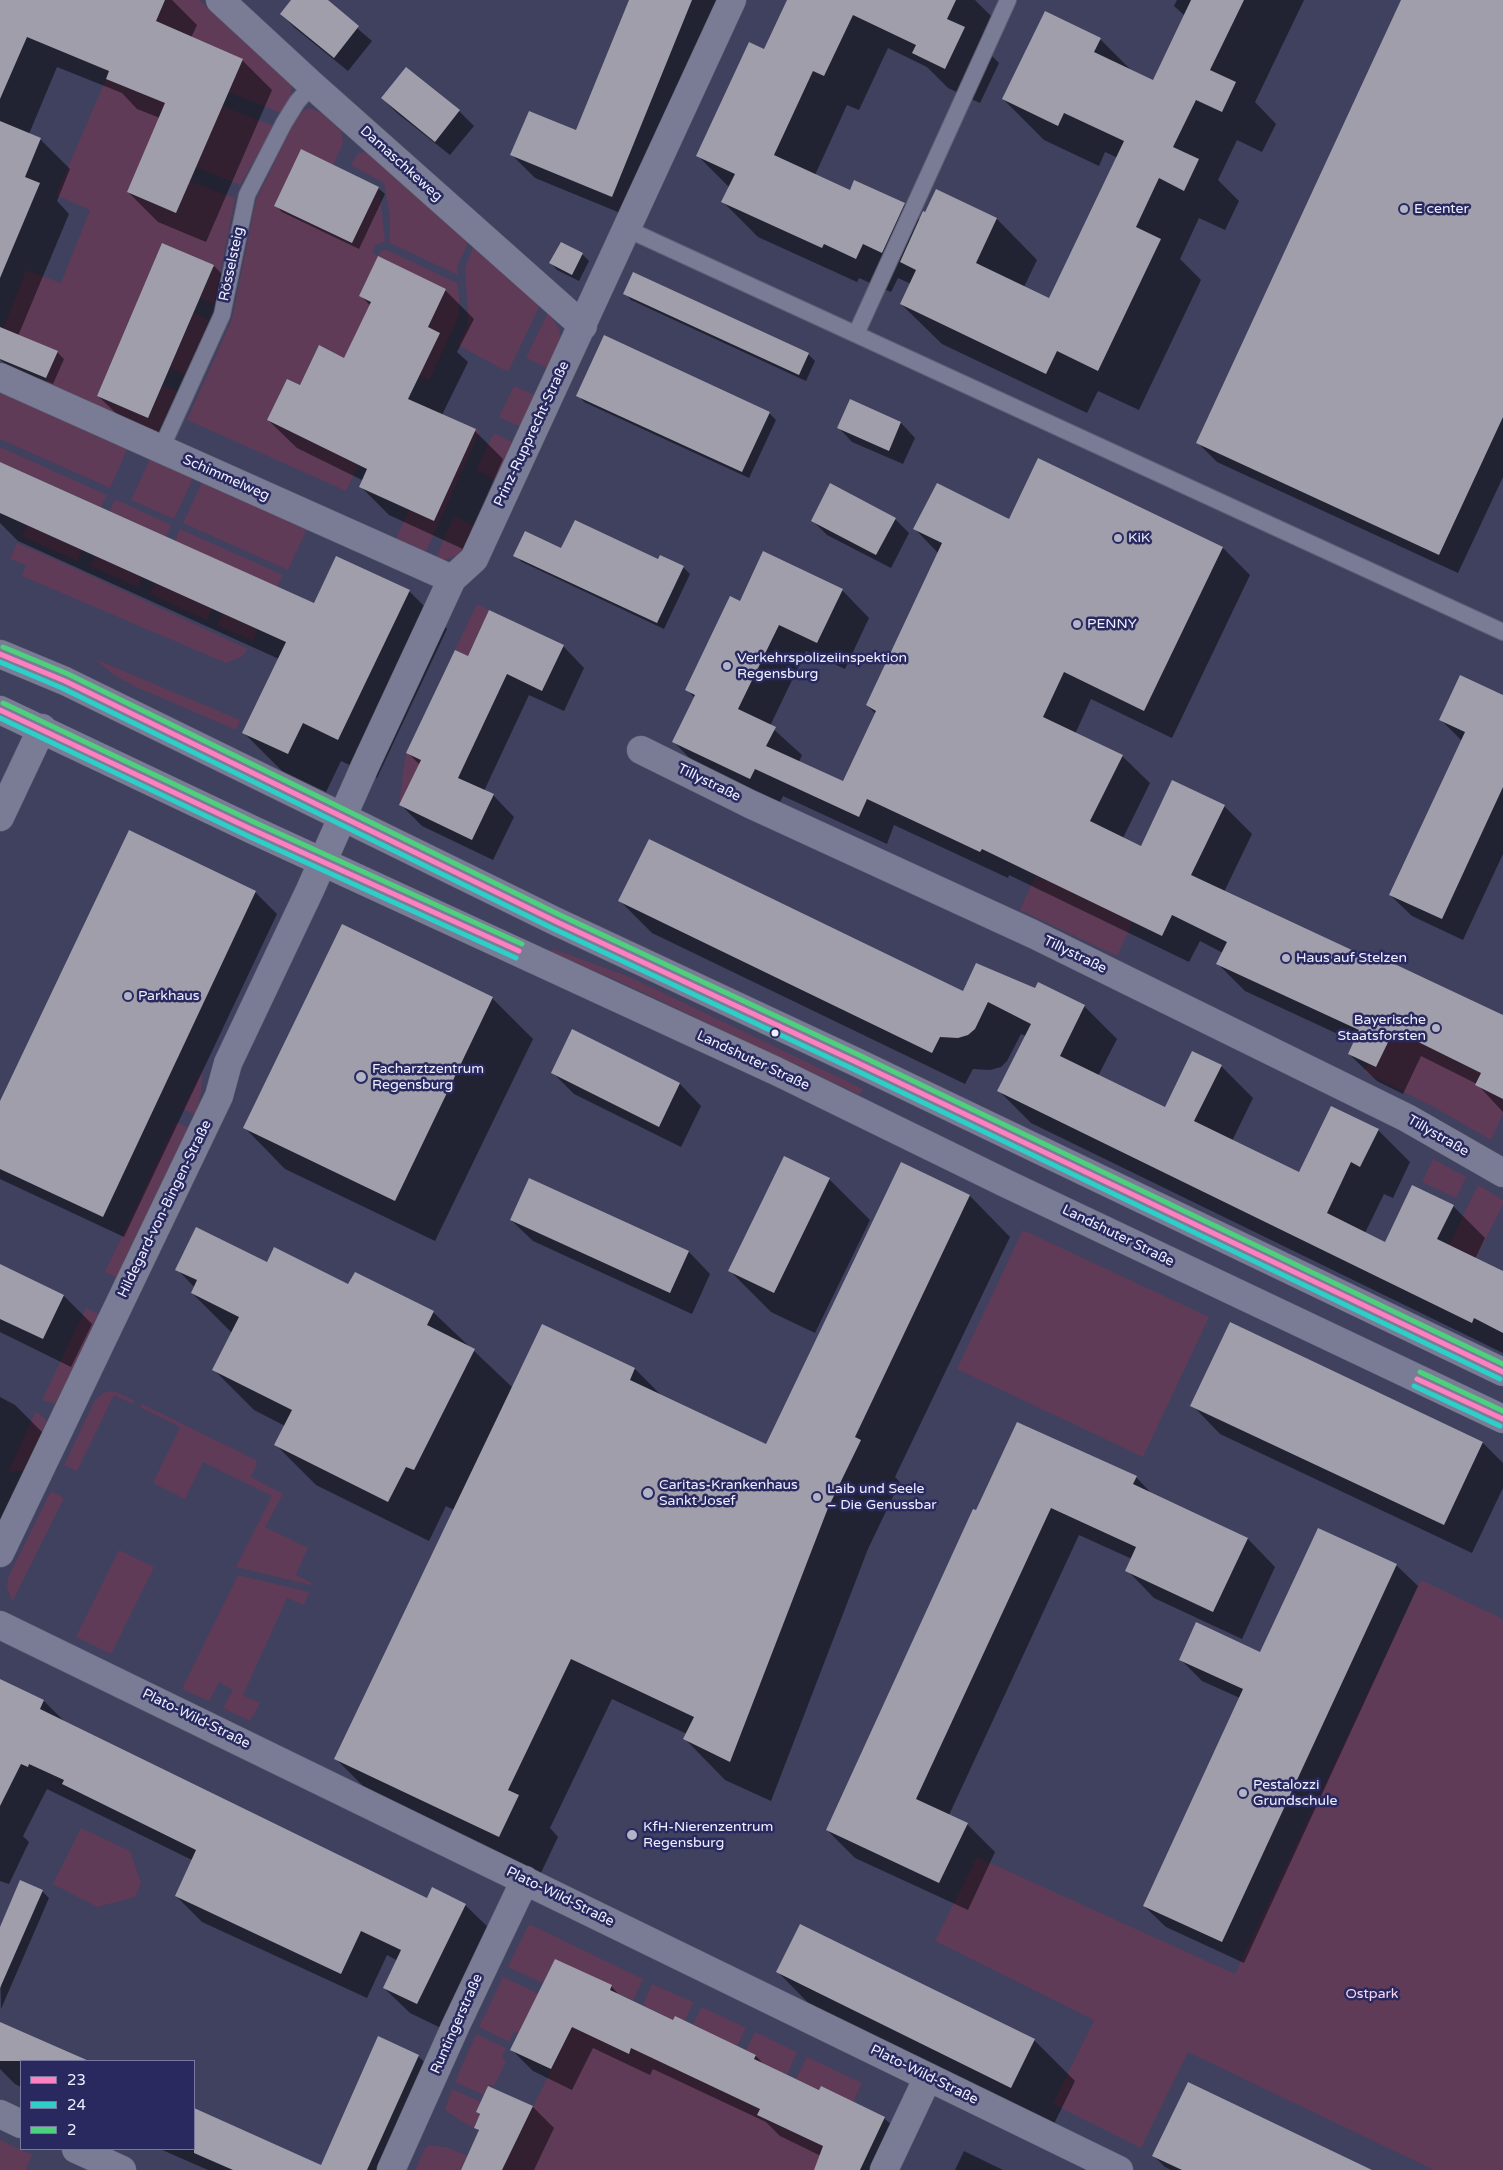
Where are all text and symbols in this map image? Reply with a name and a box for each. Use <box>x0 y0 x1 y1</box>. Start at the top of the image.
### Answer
street label: Damaschkeweg <box>356 123 446 205</box>
place label: E center <box>1414 201 1469 217</box>
marker: E center <box>1398 203 1410 215</box>
street label: Rösselsteig <box>216 225 248 303</box>
street label: Prinz-Rupprecht-Straße <box>491 359 573 509</box>
street label: Schimmelweg <box>180 451 272 505</box>
place label: KiK <box>1128 530 1150 546</box>
marker: KiK <box>1112 532 1124 544</box>
place label: PENNY <box>1087 616 1137 632</box>
marker: PENNY <box>1071 618 1083 630</box>
place label: Verkehrspolizeiinspektion Regensburg <box>737 650 907 682</box>
marker: Verkehrspolizeiinspektion Regensburg <box>721 660 733 672</box>
street label: Tillystraße <box>675 761 743 805</box>
street label: Tillystraße <box>1041 933 1109 977</box>
place label: Haus auf Stelzen <box>1296 950 1407 966</box>
marker: Haus auf Stelzen <box>1280 952 1292 964</box>
place label: Parkhaus <box>138 988 199 1004</box>
marker: Parkhaus <box>122 990 134 1002</box>
place label: Bayerische Staatsforsten <box>1338 1012 1426 1044</box>
marker: Bayerische Staatsforsten <box>1430 1022 1442 1034</box>
street label: Landshuter Straße <box>694 1027 812 1095</box>
unlabelled marker <box>770 1028 780 1038</box>
place label: Facharztzentrum Regensburg <box>372 1061 484 1094</box>
marker: Facharztzentrum Regensburg <box>354 1070 368 1084</box>
street label: Tillystraße <box>1404 1112 1472 1160</box>
street label: Hildegard-von-Bingen-Straße <box>115 1118 215 1300</box>
street label: Landshuter Straße <box>1059 1202 1177 1270</box>
place label: Caritas-Krankenhaus Sankt Josef <box>659 1477 798 1510</box>
place label: Laib und Seele – Die Genussbar <box>827 1481 937 1514</box>
marker: Caritas-Krankenhaus Sankt Josef <box>641 1486 655 1500</box>
marker: Laib und Seele – Die Genussbar <box>811 1491 823 1503</box>
street label: Plato-Wild-Straße <box>139 1686 253 1752</box>
place label: Pestalozzi Grundschule <box>1253 1777 1337 1810</box>
marker: Pestalozzi Grundschule <box>1237 1787 1249 1799</box>
place label: KfH-Nierenzentrum Regensburg <box>643 1819 773 1851</box>
marker: KfH-Nierenzentrum Regensburg <box>625 1828 639 1842</box>
street label: Plato-Wild-Straße <box>503 1864 617 1930</box>
street label: Runtingerstraße <box>427 1971 487 2077</box>
park label: Ostpark <box>1346 1986 1398 2002</box>
street label: Plato-Wild-Straße <box>867 2042 981 2108</box>
legend <box>20 2060 195 2150</box>
text: 23 <box>67 2071 86 2089</box>
text: 24 <box>67 2096 86 2114</box>
text: 2 <box>67 2121 76 2139</box>

